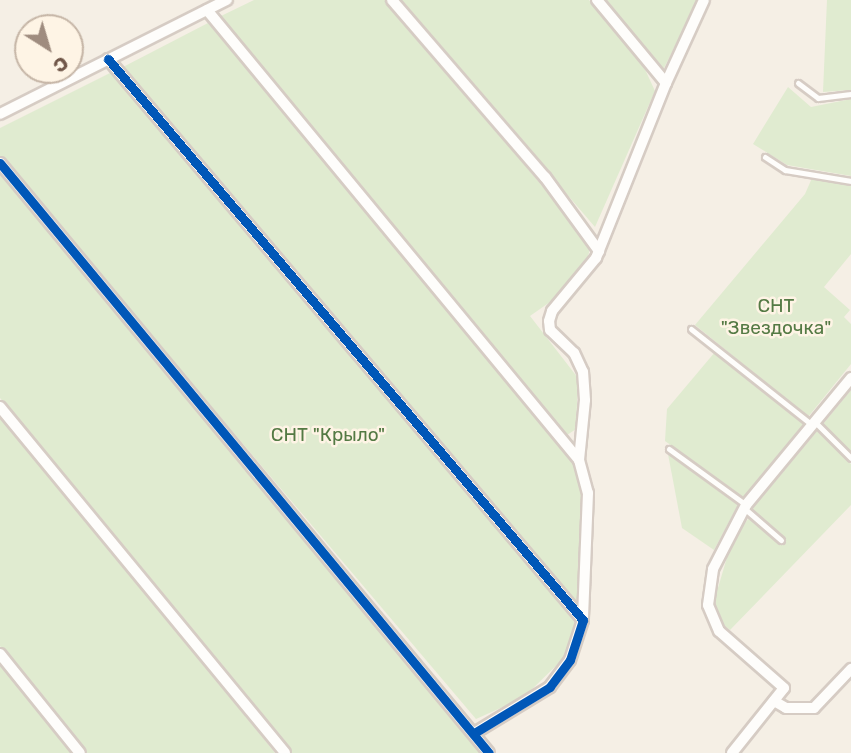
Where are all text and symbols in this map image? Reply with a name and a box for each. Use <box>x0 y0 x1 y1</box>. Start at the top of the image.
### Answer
north arrow <box>14 14 84 84</box>
text: С <box>48 51 73 78</box>
park label: СНТ "Звездочка" <box>721 295 831 339</box>
park label: СНТ "Крыло" <box>271 424 385 446</box>

